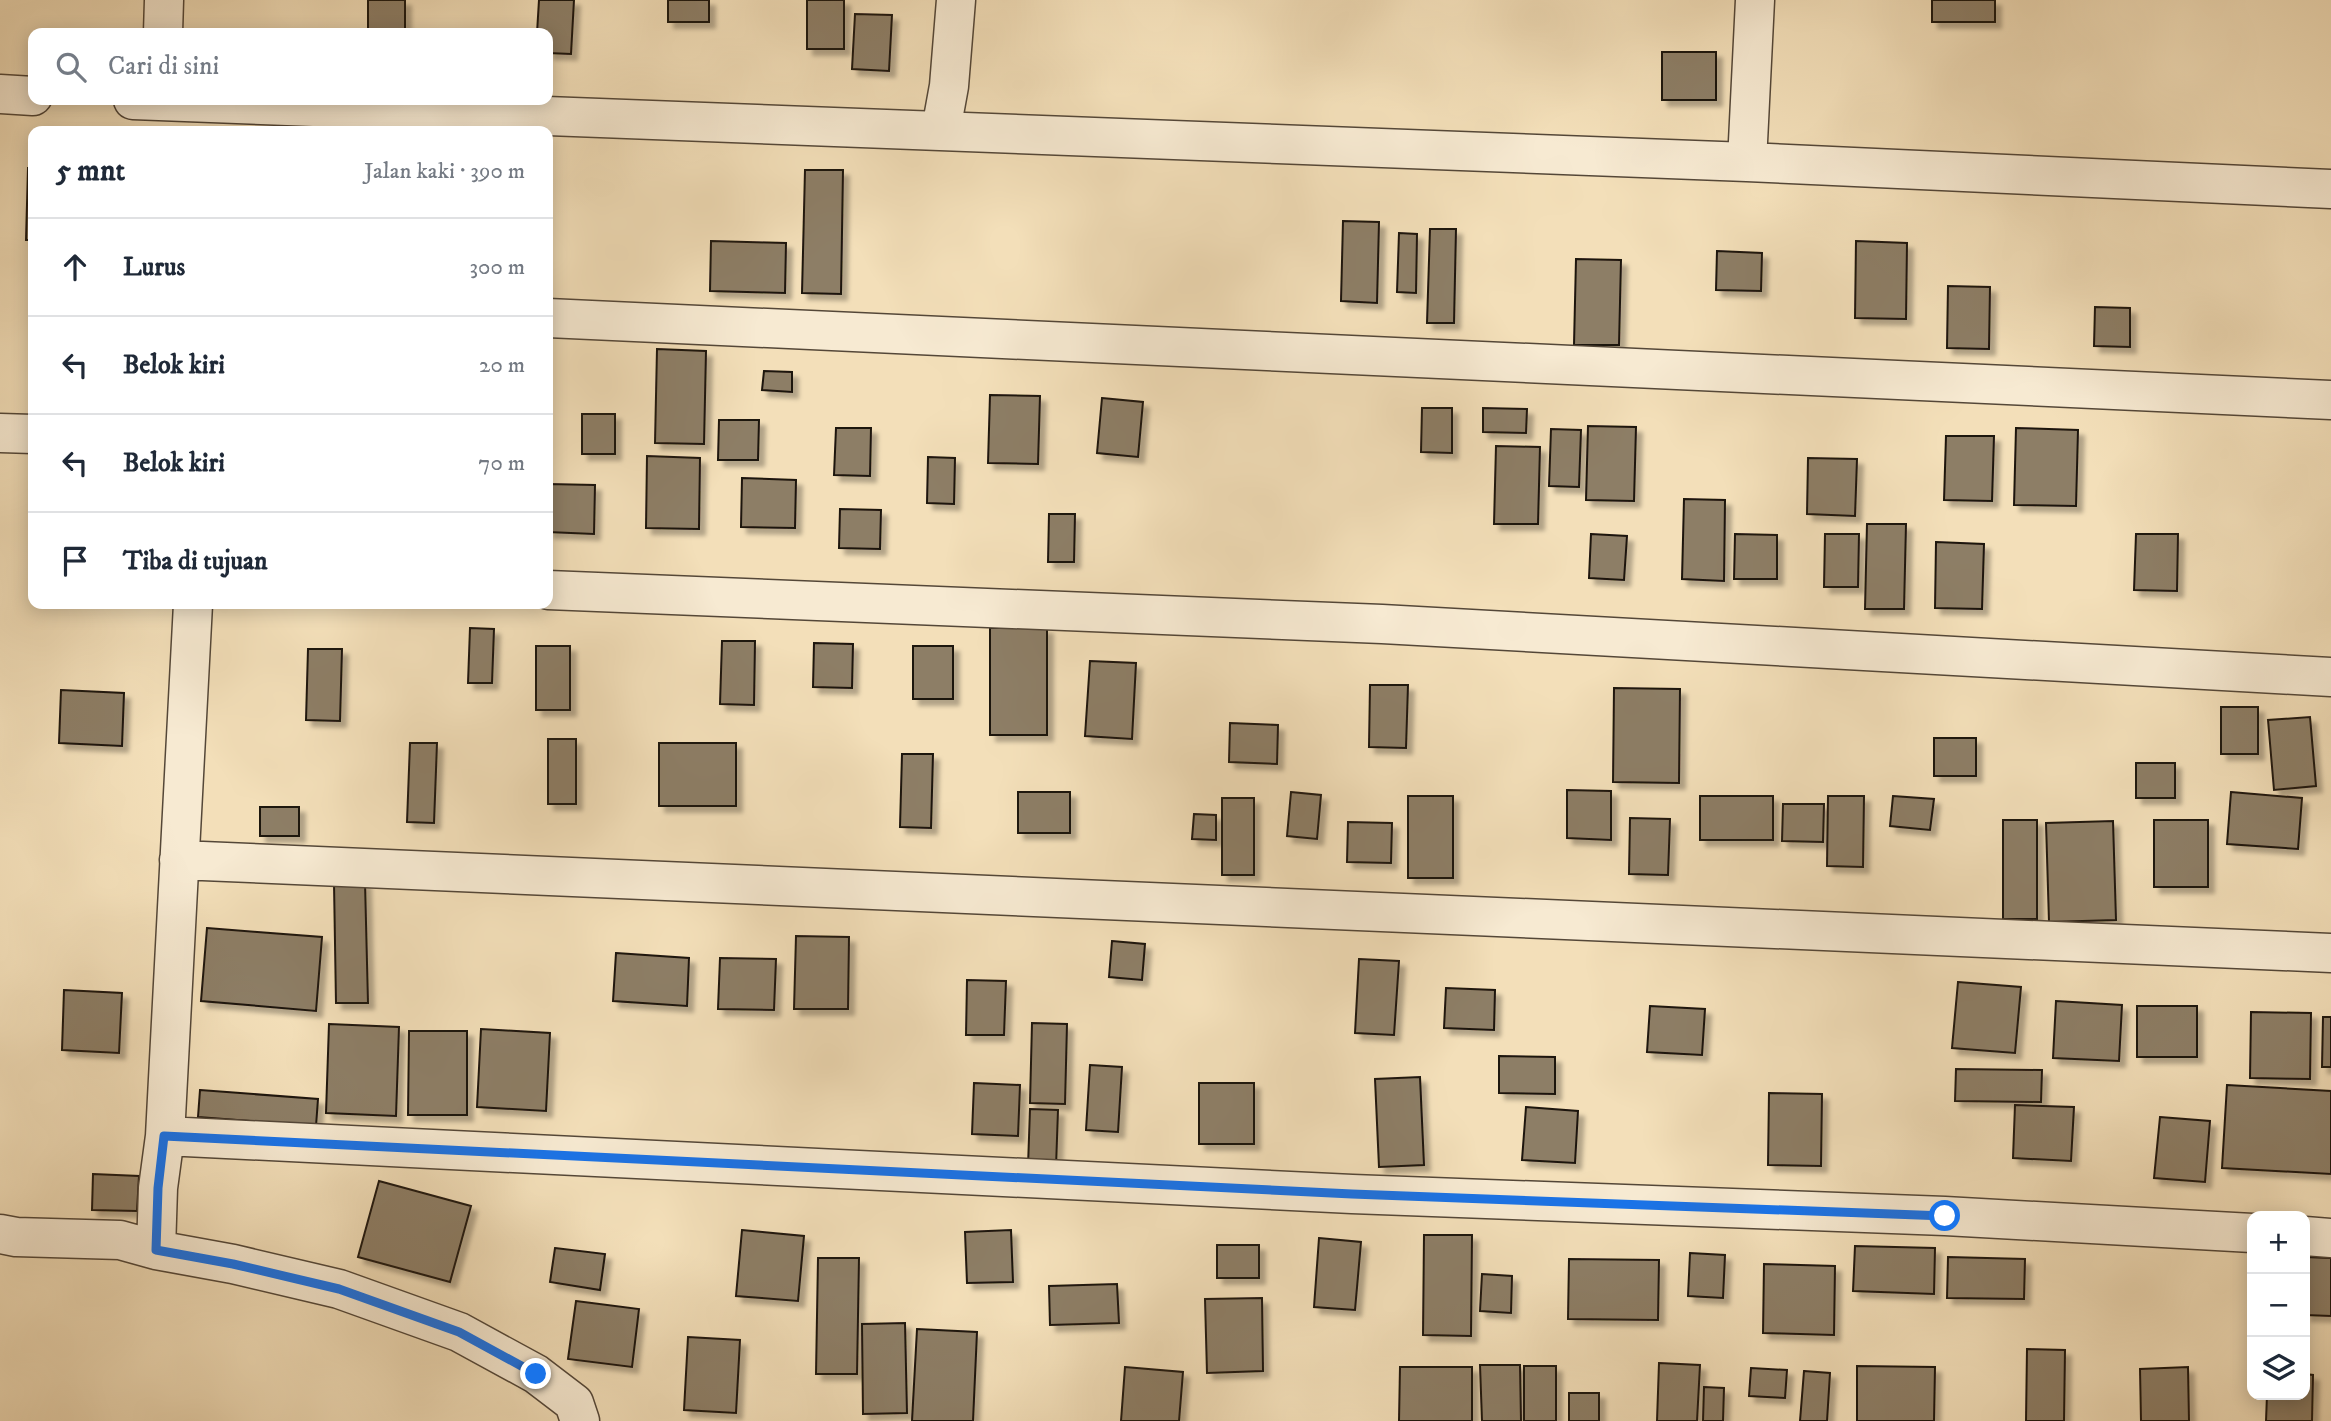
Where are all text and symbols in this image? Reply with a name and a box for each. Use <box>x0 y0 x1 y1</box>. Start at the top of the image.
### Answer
search box <box>28 28 553 105</box>
icon: search <box>52 48 90 86</box>
text: Cari di sini <box>108 50 219 83</box>
text: 5 mnt <box>56 153 125 190</box>
text: Jalan kaki · 390 m <box>364 157 525 186</box>
icon: ahead <box>56 248 94 286</box>
text: Lurus <box>123 251 185 284</box>
text: 300 m <box>469 253 525 282</box>
icon: left <box>56 346 94 384</box>
text: Belok kiri <box>123 349 225 382</box>
text: 20 m <box>479 351 525 380</box>
icon: left <box>56 444 94 482</box>
text: Belok kiri <box>123 447 225 480</box>
text: 70 m <box>478 449 525 478</box>
icon: arrive <box>56 542 94 580</box>
text: Tiba di tujuan <box>123 545 268 578</box>
route start <box>1929 1200 1960 1231</box>
map controls <box>2247 1211 2310 1400</box>
button: + <box>2247 1211 2310 1274</box>
button: − <box>2247 1274 2310 1337</box>
button: layers <box>2247 1337 2310 1400</box>
route end <box>520 1358 551 1389</box>

